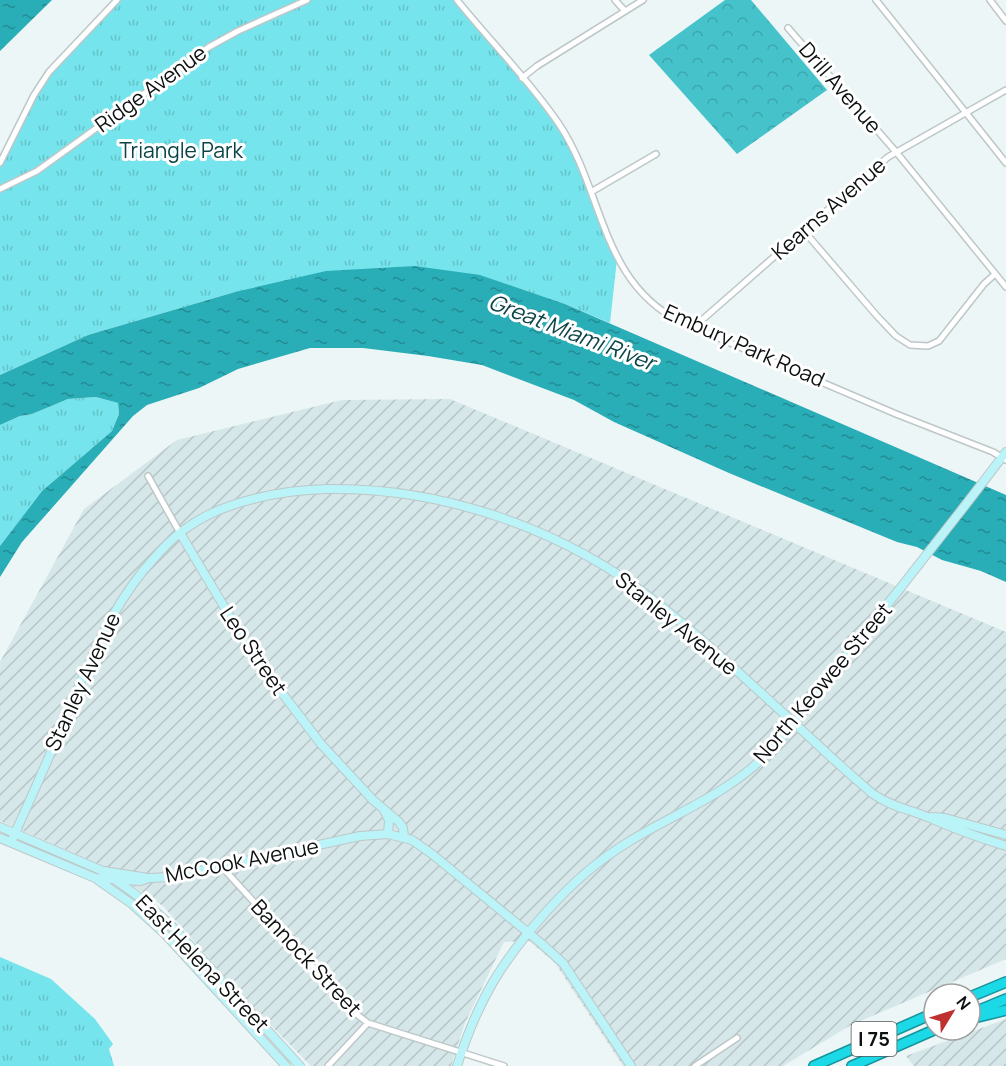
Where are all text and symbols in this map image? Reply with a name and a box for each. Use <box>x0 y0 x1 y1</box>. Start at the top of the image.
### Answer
street label: Drill Avenue <box>793 36 888 139</box>
street label: Ridge Avenue <box>89 38 212 138</box>
park label: Triangle Park <box>119 136 243 164</box>
street label: Kearns Avenue <box>765 151 891 266</box>
water label: Great Miami River <box>485 286 662 379</box>
street label: Embury Park Road <box>660 297 829 393</box>
street label: Stanley Avenue <box>610 565 744 681</box>
street label: North Keowee Street <box>747 596 898 769</box>
street label: Leo Street <box>214 601 294 700</box>
street label: Stanley Avenue <box>38 608 126 755</box>
street label: McCook Avenue <box>163 831 321 889</box>
street label: East Helena Street <box>130 889 276 1038</box>
street label: Bannock Street <box>245 893 368 1022</box>
north arrow <box>922 982 982 1042</box>
text: N <box>952 991 976 1014</box>
road number: I 75 <box>852 1022 896 1056</box>

